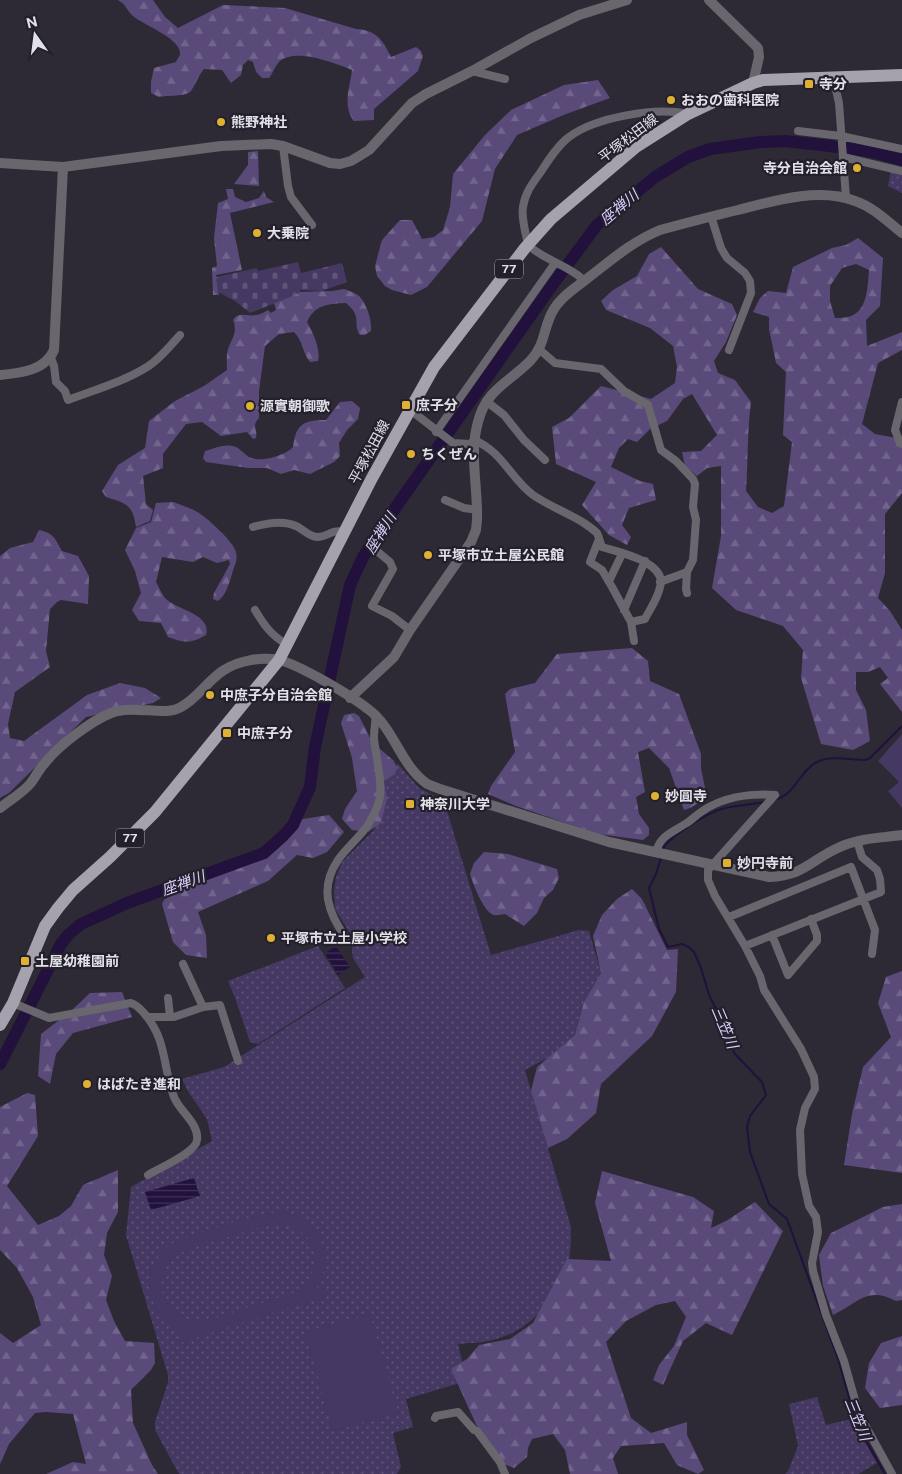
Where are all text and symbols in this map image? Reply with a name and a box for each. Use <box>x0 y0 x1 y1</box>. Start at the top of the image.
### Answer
north arrow <box>10 10 60 60</box>
text: N <box>25 13 39 31</box>
place label: 寺分 <box>819 76 847 92</box>
marker: 寺分 <box>803 78 815 90</box>
place label: おおの歯科医院 <box>681 92 779 108</box>
marker: おおの歯科医院 <box>665 94 677 106</box>
street label: 平塚松田線 <box>595 111 661 165</box>
place label: 熊野神社 <box>231 114 287 130</box>
marker: 熊野神社 <box>215 116 227 128</box>
place label: 寺分自治会館 <box>763 160 847 176</box>
marker: 寺分自治会館 <box>851 162 863 174</box>
water label: 座禅川 <box>596 185 643 228</box>
place label: 大乗院 <box>267 225 309 241</box>
marker: 大乗院 <box>251 227 263 239</box>
road number: 77 <box>495 260 523 278</box>
place label: 庶子分 <box>416 397 458 413</box>
place label: 源實朝御歌 <box>260 398 330 414</box>
marker: 庶子分 <box>400 399 412 411</box>
marker: 源實朝御歌 <box>244 400 256 412</box>
street label: 平塚松田線 <box>346 417 392 487</box>
place label: ちくぜん <box>421 446 477 462</box>
marker: ちくぜん <box>405 448 417 460</box>
water label: 座禅川 <box>361 508 400 557</box>
place label: 平塚市立土屋公民館 <box>438 547 564 563</box>
marker: 平塚市立土屋公民館 <box>422 549 434 561</box>
place label: 中庶子分自治会館 <box>220 687 332 703</box>
marker: 中庶子分自治会館 <box>204 689 216 701</box>
place label: 中庶子分 <box>237 725 293 741</box>
marker: 中庶子分 <box>221 727 233 739</box>
place label: 妙圓寺 <box>665 788 707 804</box>
marker: 妙圓寺 <box>649 790 661 802</box>
place label: 神奈川大学 <box>420 796 490 812</box>
marker: 神奈川大学 <box>404 798 416 810</box>
road number: 77 <box>116 828 144 848</box>
place label: 妙円寺前 <box>737 855 793 871</box>
marker: 妙円寺前 <box>721 857 733 869</box>
water label: 座禅川 <box>159 867 209 899</box>
place label: 平塚市立土屋小学校 <box>281 930 407 946</box>
marker: 平塚市立土屋小学校 <box>265 932 277 944</box>
place label: 土屋幼稚園前 <box>35 953 119 969</box>
marker: 土屋幼稚園前 <box>19 955 31 967</box>
water label: 三笠川 <box>708 1003 742 1053</box>
place label: はばたき進和 <box>97 1076 181 1092</box>
marker: はばたき進和 <box>81 1078 93 1090</box>
water label: 三笠川 <box>842 1395 875 1445</box>

